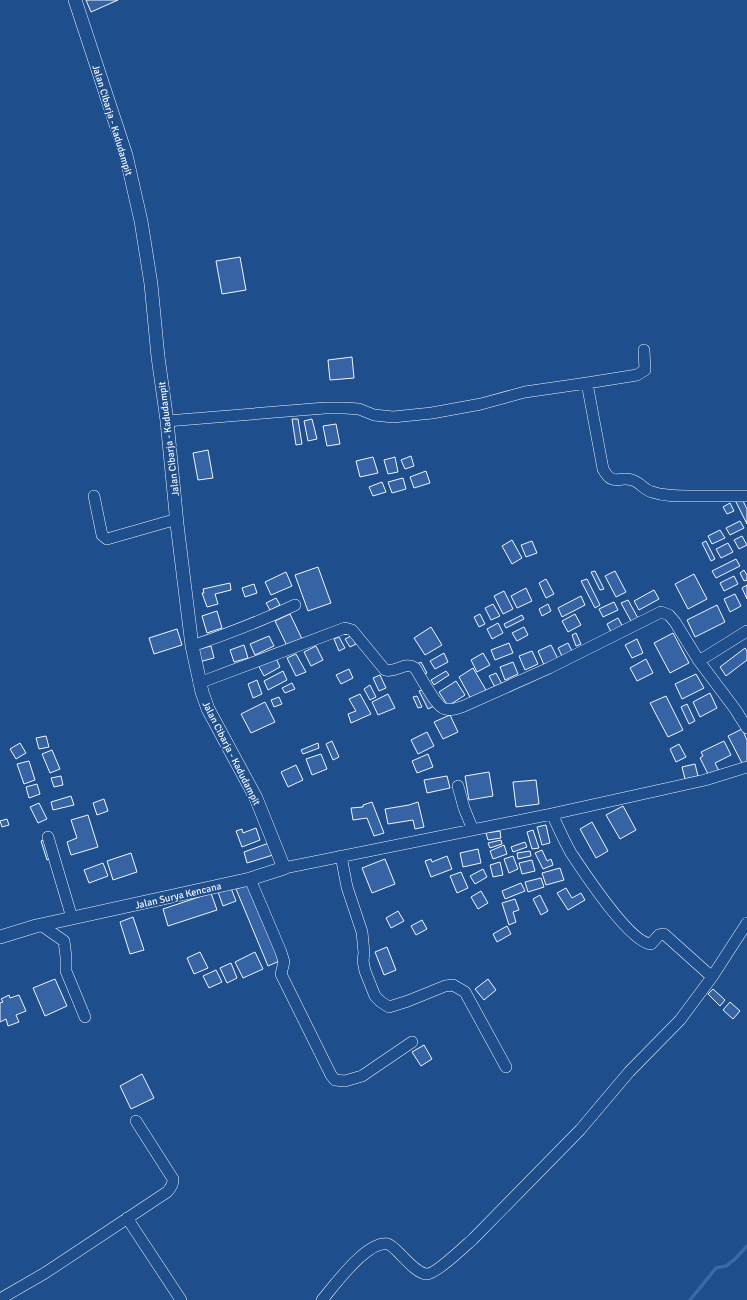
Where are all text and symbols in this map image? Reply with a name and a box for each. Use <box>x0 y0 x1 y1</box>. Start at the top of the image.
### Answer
street label: Jalan Cibarja - Kadudampit <box>89 63 135 178</box>
street label: Jalan Cibarja - Kadudampit <box>156 380 182 497</box>
street label: Jalan Cibarja - Kadudampit <box>200 699 263 808</box>
street label: Jalan Surya Kencana <box>134 880 223 912</box>

